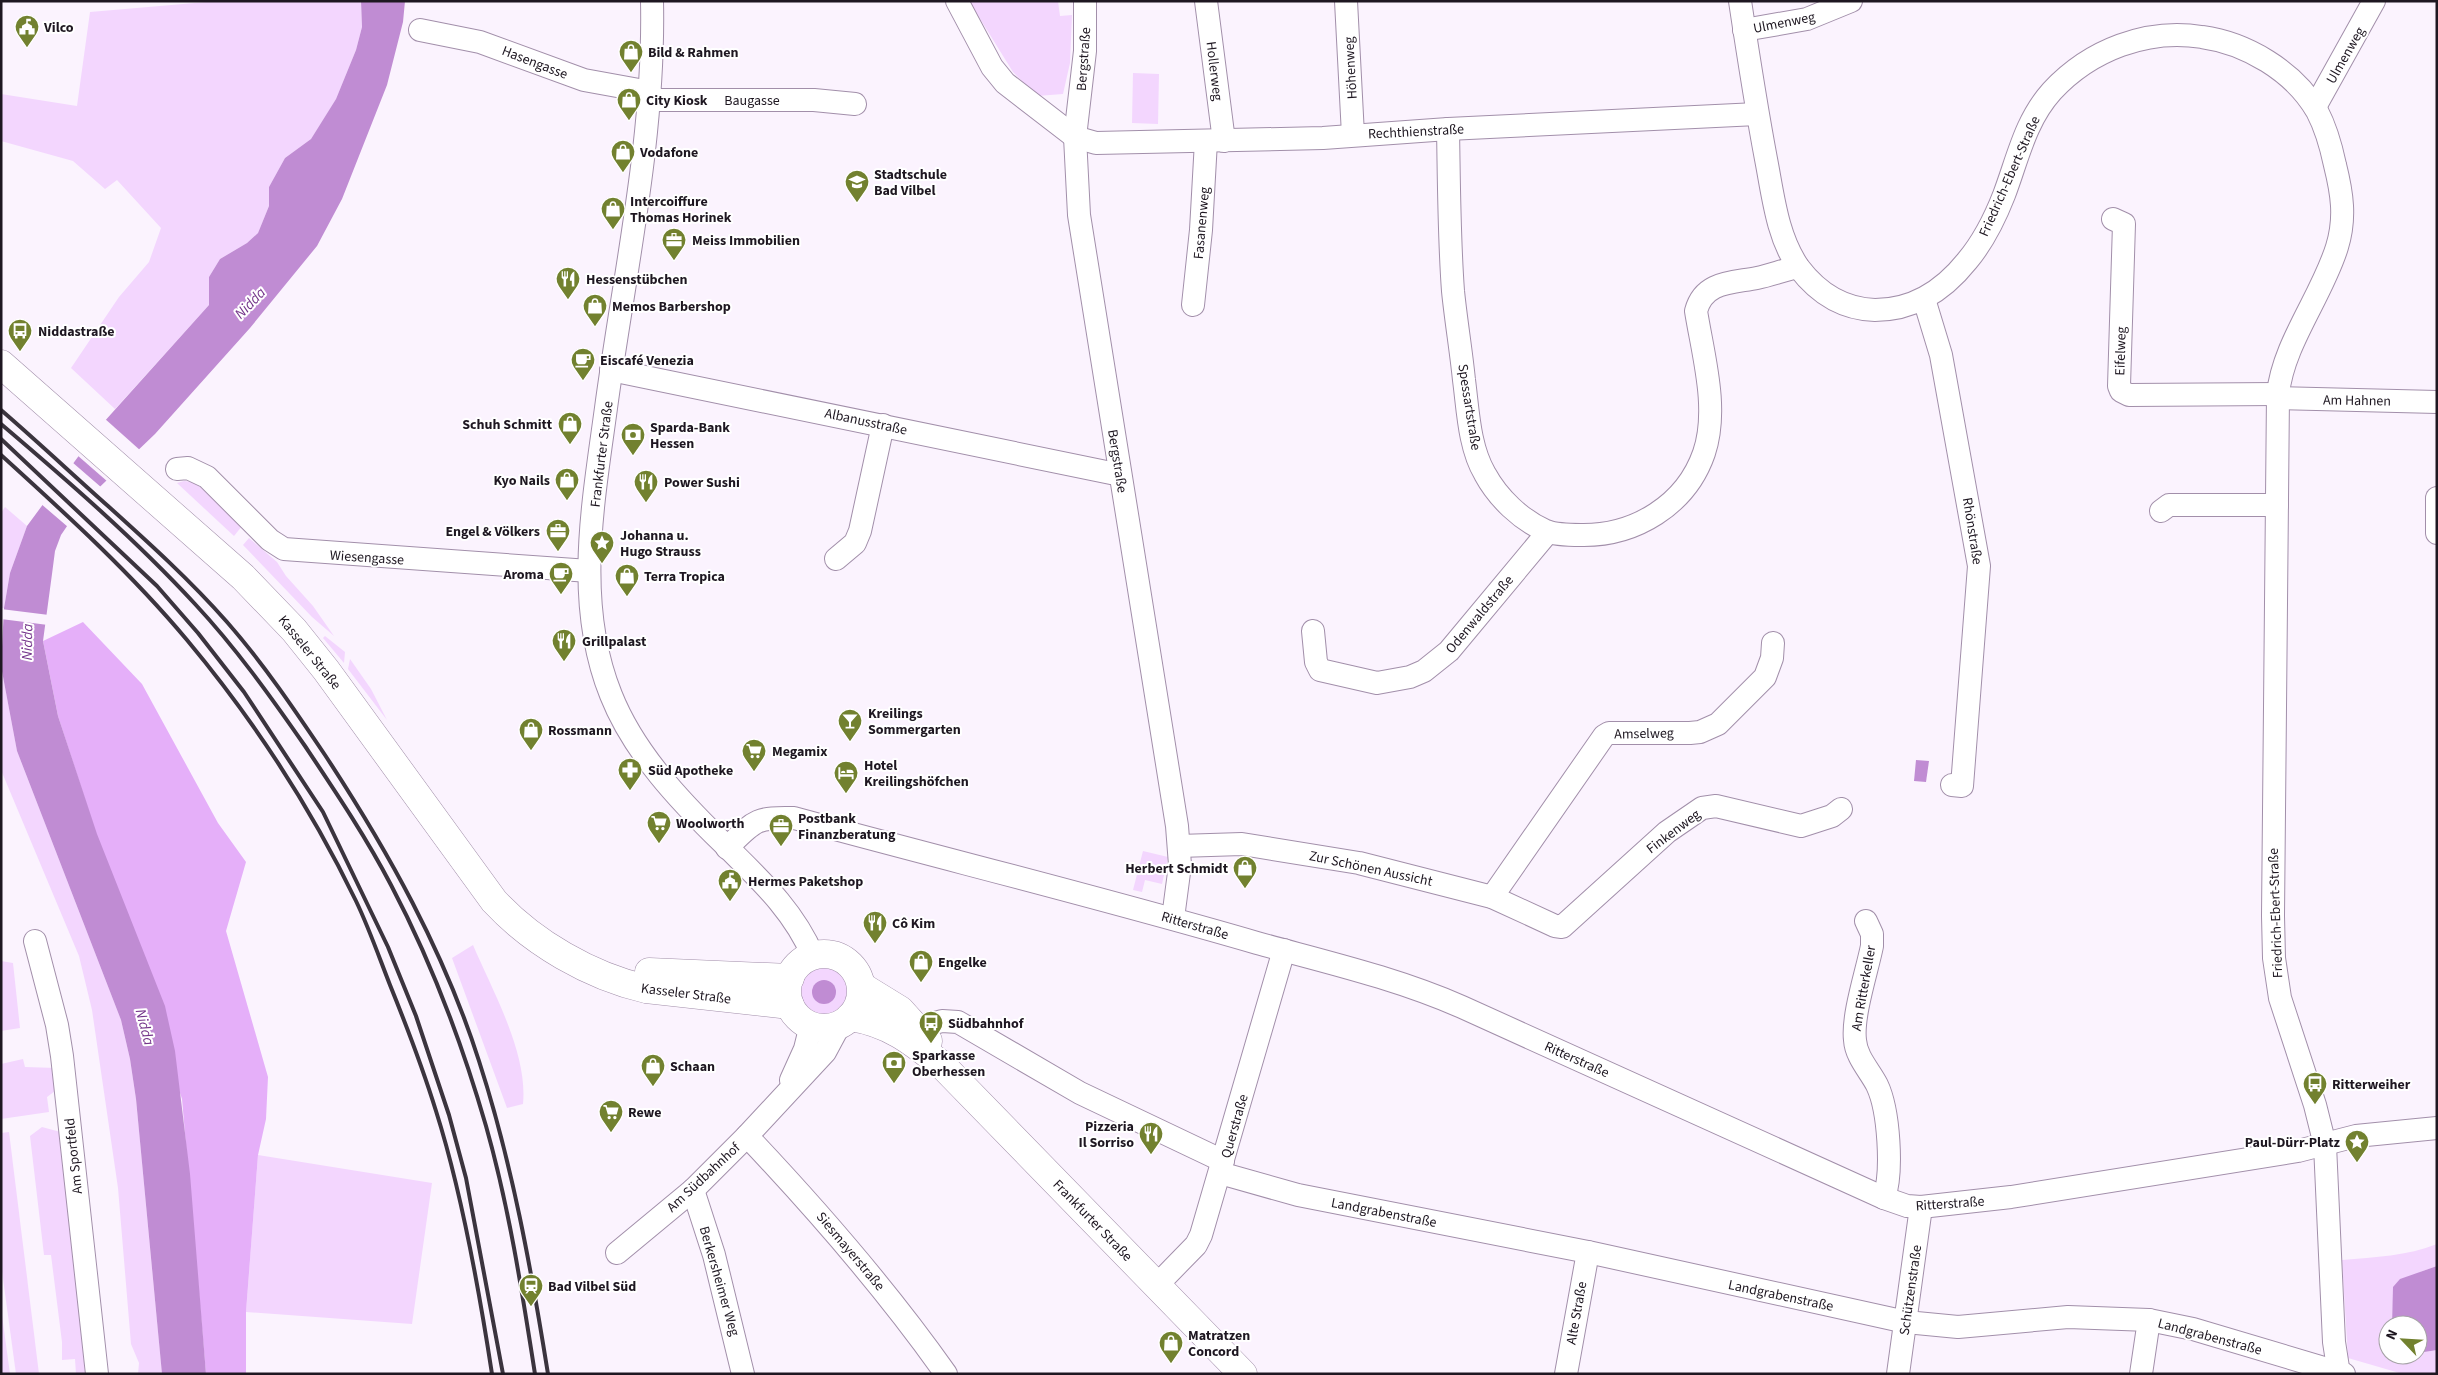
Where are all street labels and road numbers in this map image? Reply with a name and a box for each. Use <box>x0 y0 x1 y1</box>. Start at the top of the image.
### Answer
street label: Ulmenweg <box>1752 7 1817 39</box>
street label: Ulmenweg <box>2322 23 2370 88</box>
street label: Bergstraße <box>1072 26 1096 92</box>
street label: Höhenweg <box>1339 36 1363 100</box>
street label: Hollerweg <box>1200 40 1228 102</box>
street label: Hasengasse <box>499 41 571 85</box>
street label: Baugasse <box>724 91 780 111</box>
street label: Friedrich-Ebert-Straße <box>1974 113 2046 240</box>
street label: Rechthienstraße <box>1368 119 1465 144</box>
street label: Fasanenweg <box>1189 186 1215 260</box>
street label: Eifelweg <box>2110 326 2132 376</box>
street label: Spessartstraße <box>1452 362 1486 452</box>
street label: Am Hahnen <box>2323 390 2391 412</box>
street label: Frankfurter Straße <box>586 400 618 508</box>
street label: Albanusstraße <box>823 403 909 440</box>
street label: Bergstraße <box>1102 428 1132 494</box>
street label: Rhönstraße <box>1957 496 1987 566</box>
street label: Wiesengasse <box>329 545 405 571</box>
street label: Odenwaldstraße <box>1441 571 1519 658</box>
street label: Kasseler Straße <box>273 611 345 694</box>
street label: Amselweg <box>1614 723 1674 745</box>
street label: Finkenweg <box>1642 805 1705 859</box>
street label: Zur Schönen Aussicht <box>1307 846 1435 892</box>
street label: Friedrich-Ebert-Straße <box>2264 848 2288 978</box>
street label: Ritterstraße <box>1159 907 1231 945</box>
street label: Am Ritterkeller <box>1847 944 1881 1033</box>
street label: Kasseler Straße <box>640 979 732 1009</box>
street label: Ritterstraße <box>1541 1037 1612 1083</box>
street label: Querstraße <box>1216 1092 1254 1161</box>
street label: Am Sportfeld <box>60 1117 88 1195</box>
street label: Am Südbahnhof <box>662 1138 746 1217</box>
street label: Frankfurter Straße <box>1048 1175 1137 1266</box>
street label: Ritterstraße <box>1915 1192 1985 1216</box>
street label: Landgrabenstraße <box>1329 1193 1438 1233</box>
street label: Siesmayerstraße <box>811 1208 889 1295</box>
street label: Berkersheimer Weg <box>694 1224 744 1339</box>
street label: Schützenstraße <box>1895 1244 1927 1337</box>
street label: Landgrabenstraße <box>1726 1275 1835 1317</box>
street label: Alte Straße <box>1562 1280 1592 1346</box>
street label: Landgrabenstraße <box>2155 1313 2264 1361</box>

